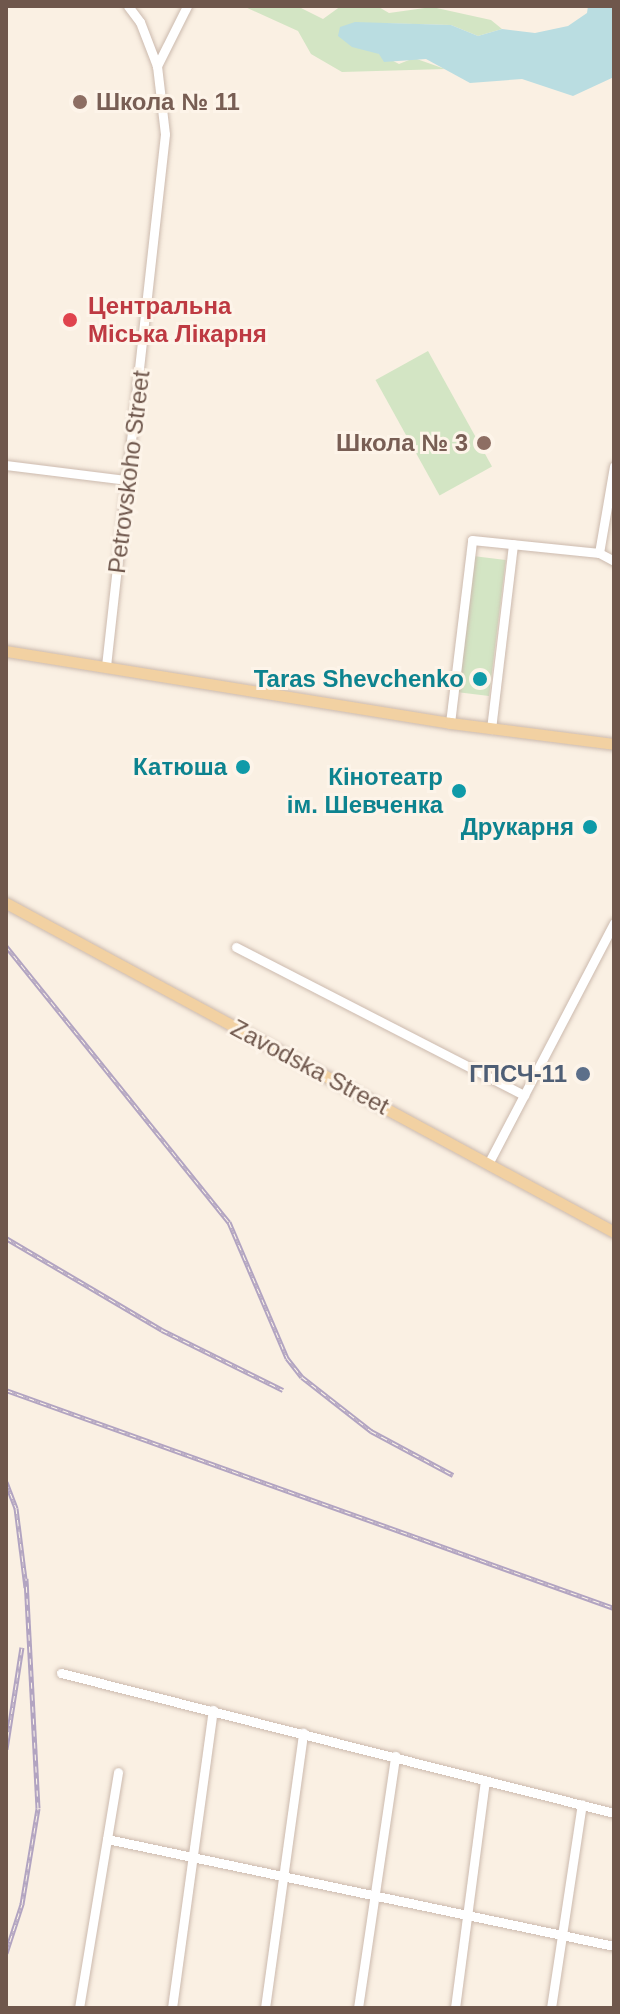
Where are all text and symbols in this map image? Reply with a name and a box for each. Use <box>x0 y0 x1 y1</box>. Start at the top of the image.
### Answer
place label: Школа № 11 <box>96 88 240 116</box>
marker: Школа № 11 <box>71 93 89 111</box>
place label: Центральна Міська Лікарня <box>88 292 267 348</box>
marker: Центральна Міська Лікарня <box>59 309 81 331</box>
street label: Petrovskoho Street <box>102 369 156 575</box>
place label: Школа № 3 <box>336 429 468 457</box>
marker: Школа № 3 <box>475 434 493 452</box>
place label: Taras Shevchenko <box>254 665 464 693</box>
marker: Taras Shevchenko <box>471 670 489 688</box>
place label: Катюша <box>133 753 227 781</box>
marker: Катюша <box>234 758 252 776</box>
place label: Кінотеатр ім. Шевченка <box>287 763 443 819</box>
marker: Кінотеатр ім. Шевченка <box>450 782 468 800</box>
place label: Друкарня <box>461 813 574 841</box>
marker: Друкарня <box>581 818 599 836</box>
street label: Zavodska Street <box>226 1013 394 1121</box>
place label: ГПСЧ-11 <box>469 1060 567 1088</box>
marker: ГПСЧ-11 <box>574 1065 592 1083</box>

